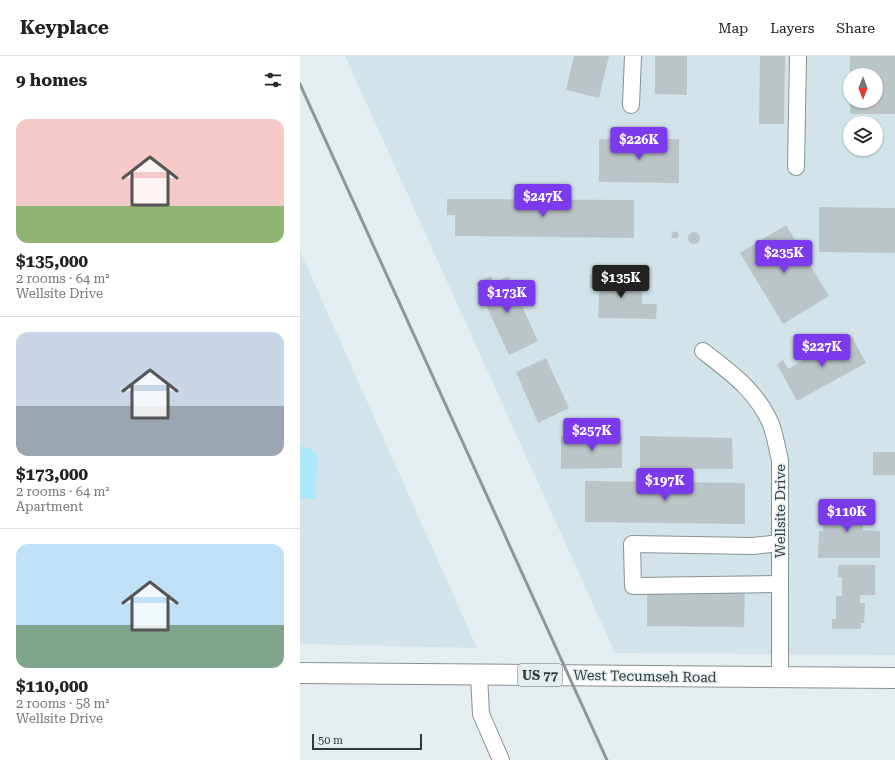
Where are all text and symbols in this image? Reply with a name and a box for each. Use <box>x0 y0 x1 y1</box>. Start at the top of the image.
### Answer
text: Keyplace <box>20 16 109 39</box>
text: Map <box>718 20 748 36</box>
text: Layers <box>770 20 814 36</box>
text: Share <box>836 20 875 36</box>
north arrow <box>843 68 883 108</box>
map controls <box>843 68 883 156</box>
icon: filters <box>262 69 284 91</box>
text: 9 homes <box>16 70 87 90</box>
button: layers <box>843 116 883 156</box>
pin: $226K <box>611 127 667 161</box>
text: $226K <box>619 132 659 147</box>
icon: home <box>114 145 186 217</box>
pin: $247K <box>515 184 571 218</box>
text: $247K <box>523 189 563 204</box>
pin: $235K <box>756 240 812 274</box>
text: $235K <box>764 245 804 260</box>
text: $135,000 <box>16 251 88 271</box>
pin: $135K <box>593 265 649 299</box>
text: $135K <box>601 270 641 285</box>
text: 2 rooms · 64 m² <box>16 271 110 286</box>
pin: $173K <box>479 280 535 314</box>
text: $173K <box>487 285 527 300</box>
text: Wellsite Drive <box>16 286 103 301</box>
pin: $227K <box>794 334 850 368</box>
text: $227K <box>802 339 842 354</box>
icon: home <box>114 358 186 430</box>
pin: $257K <box>564 418 620 452</box>
text: $257K <box>572 423 612 438</box>
text: $173,000 <box>16 464 88 484</box>
street label: Wellsite Drive <box>772 464 788 558</box>
pin: $197K <box>637 468 693 502</box>
text: $197K <box>645 473 685 488</box>
text: 2 rooms · 64 m² <box>16 484 110 499</box>
text: Apartment <box>16 499 83 514</box>
pin: $110K <box>819 499 875 533</box>
text: $110K <box>827 504 867 519</box>
icon: home <box>114 570 186 642</box>
road number: US 77 <box>518 664 562 686</box>
street label: West Tecumseh Road <box>573 667 717 685</box>
text: $110,000 <box>16 676 88 696</box>
text: 2 rooms · 58 m² <box>16 696 110 711</box>
text: Wellsite Drive <box>16 711 103 726</box>
scale bar <box>312 732 422 751</box>
text: 50 m <box>318 734 343 747</box>

